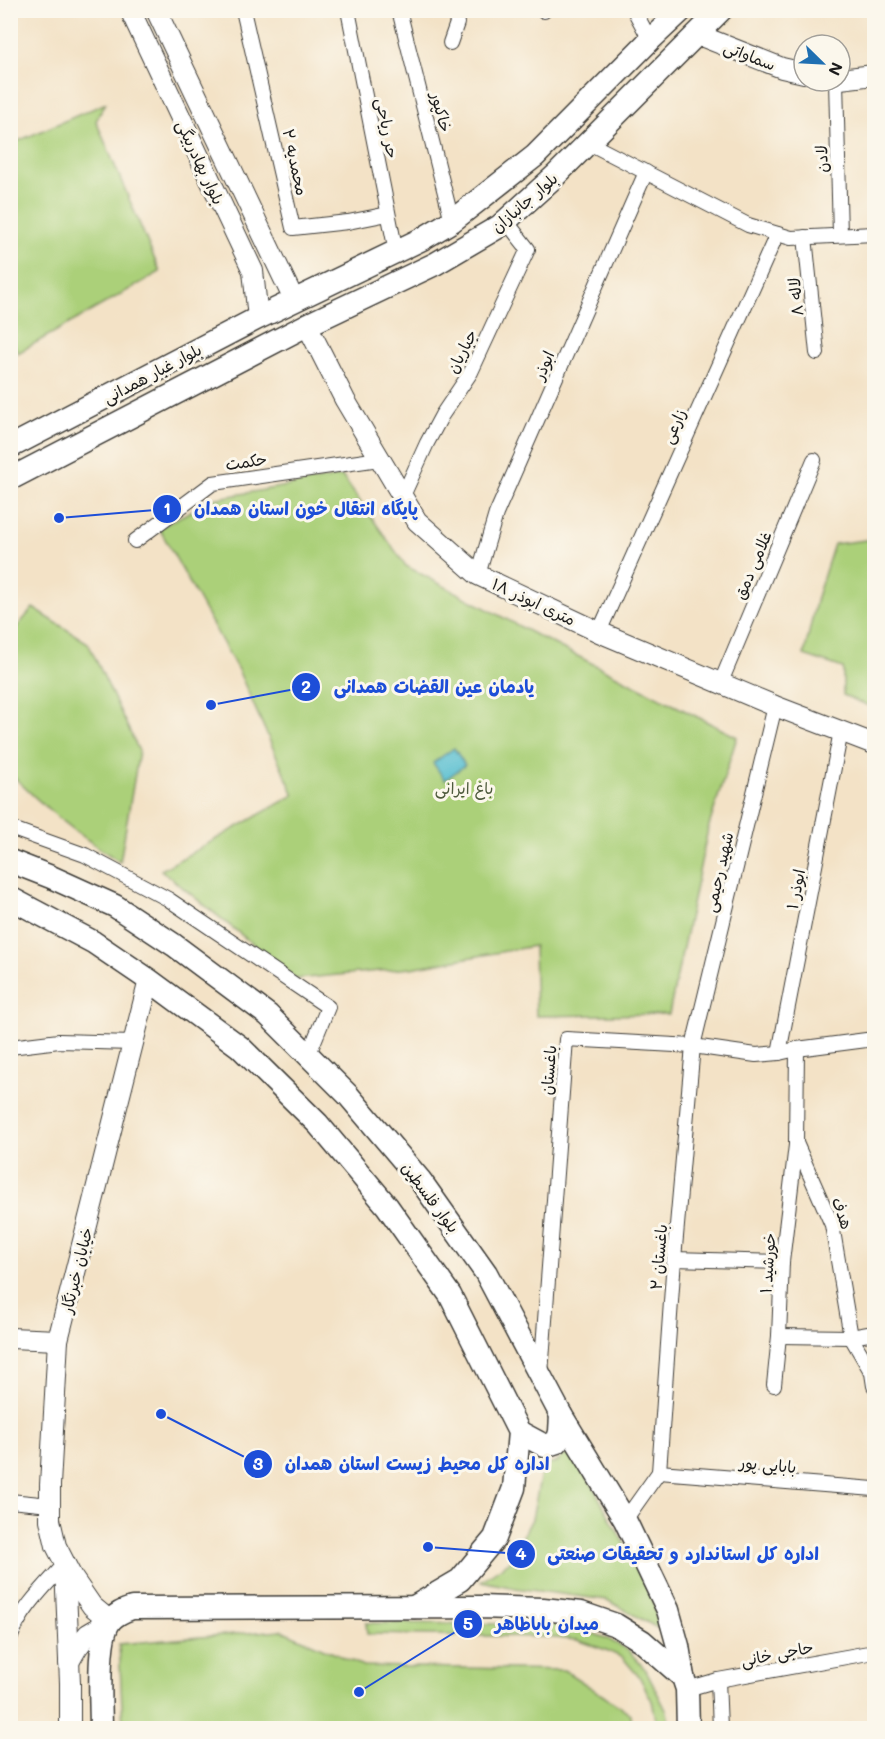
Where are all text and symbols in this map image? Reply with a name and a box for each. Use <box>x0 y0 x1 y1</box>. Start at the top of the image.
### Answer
north arrow <box>792 33 852 93</box>
street label: سماواتی <box>721 36 779 75</box>
text: N <box>824 59 848 79</box>
street label: خاکپور <box>425 88 457 134</box>
street label: حر ریاحی <box>371 96 404 160</box>
street label: بلوار بهادربیگی <box>171 116 230 208</box>
street label: محمدیه ۲ <box>279 127 313 197</box>
street label: لادن <box>810 145 832 173</box>
street label: بلوار جانبازان <box>486 167 562 238</box>
street label: لاله ۸ <box>783 277 807 317</box>
street label: جباریان <box>441 325 481 377</box>
street label: بلوار غبار همدانی <box>99 338 205 409</box>
street label: ابوذر <box>527 347 560 385</box>
street label: زارعی <box>656 405 691 447</box>
street label: حکمت <box>224 448 268 474</box>
callout: پایگاه انتقال خون استان همدان <box>152 491 430 527</box>
text: 1 <box>163 496 171 520</box>
text: پایگاه انتقال خون استان همدان <box>194 496 419 521</box>
street label: غلامی دمق <box>728 528 777 603</box>
street label: ۱۸ متری ابوذر <box>488 572 579 630</box>
callout: یادمان عین القضات همدانی <box>291 669 546 705</box>
text: 2 <box>301 674 311 698</box>
text: یادمان عین القضات همدانی <box>334 674 534 699</box>
park label: باغ ایرانی <box>435 777 493 800</box>
street label: شهید رحیمی <box>699 830 738 914</box>
street label: ابوذر ۱ <box>781 867 810 911</box>
street label: باغستان <box>535 1044 561 1096</box>
street label: بلوار فلسطین <box>397 1157 465 1237</box>
street label: هدف <box>828 1194 858 1232</box>
street label: باغستان ۲ <box>645 1223 671 1291</box>
street label: خیابان خبرنگار <box>55 1225 97 1316</box>
street label: خورشید ۱ <box>754 1232 781 1294</box>
callout: اداره کل محیط زیست استان همدان <box>243 1446 562 1482</box>
text: 3 <box>253 1451 264 1475</box>
text: اداره کل محیط زیست استان همدان <box>285 1451 549 1475</box>
street label: بابایی پور <box>737 1451 797 1478</box>
callout: اداره کل استاندارد و تحقیقات صنعتی <box>506 1536 831 1572</box>
text: 4 <box>515 1541 527 1565</box>
text: اداره کل استاندارد و تحقیقات صنعتی <box>547 1541 819 1566</box>
callout: میدان باباطاهر <box>453 1606 611 1642</box>
text: 5 <box>463 1611 473 1635</box>
text: میدان باباطاهر <box>493 1611 599 1635</box>
street label: حاجی خانی <box>739 1636 815 1671</box>

